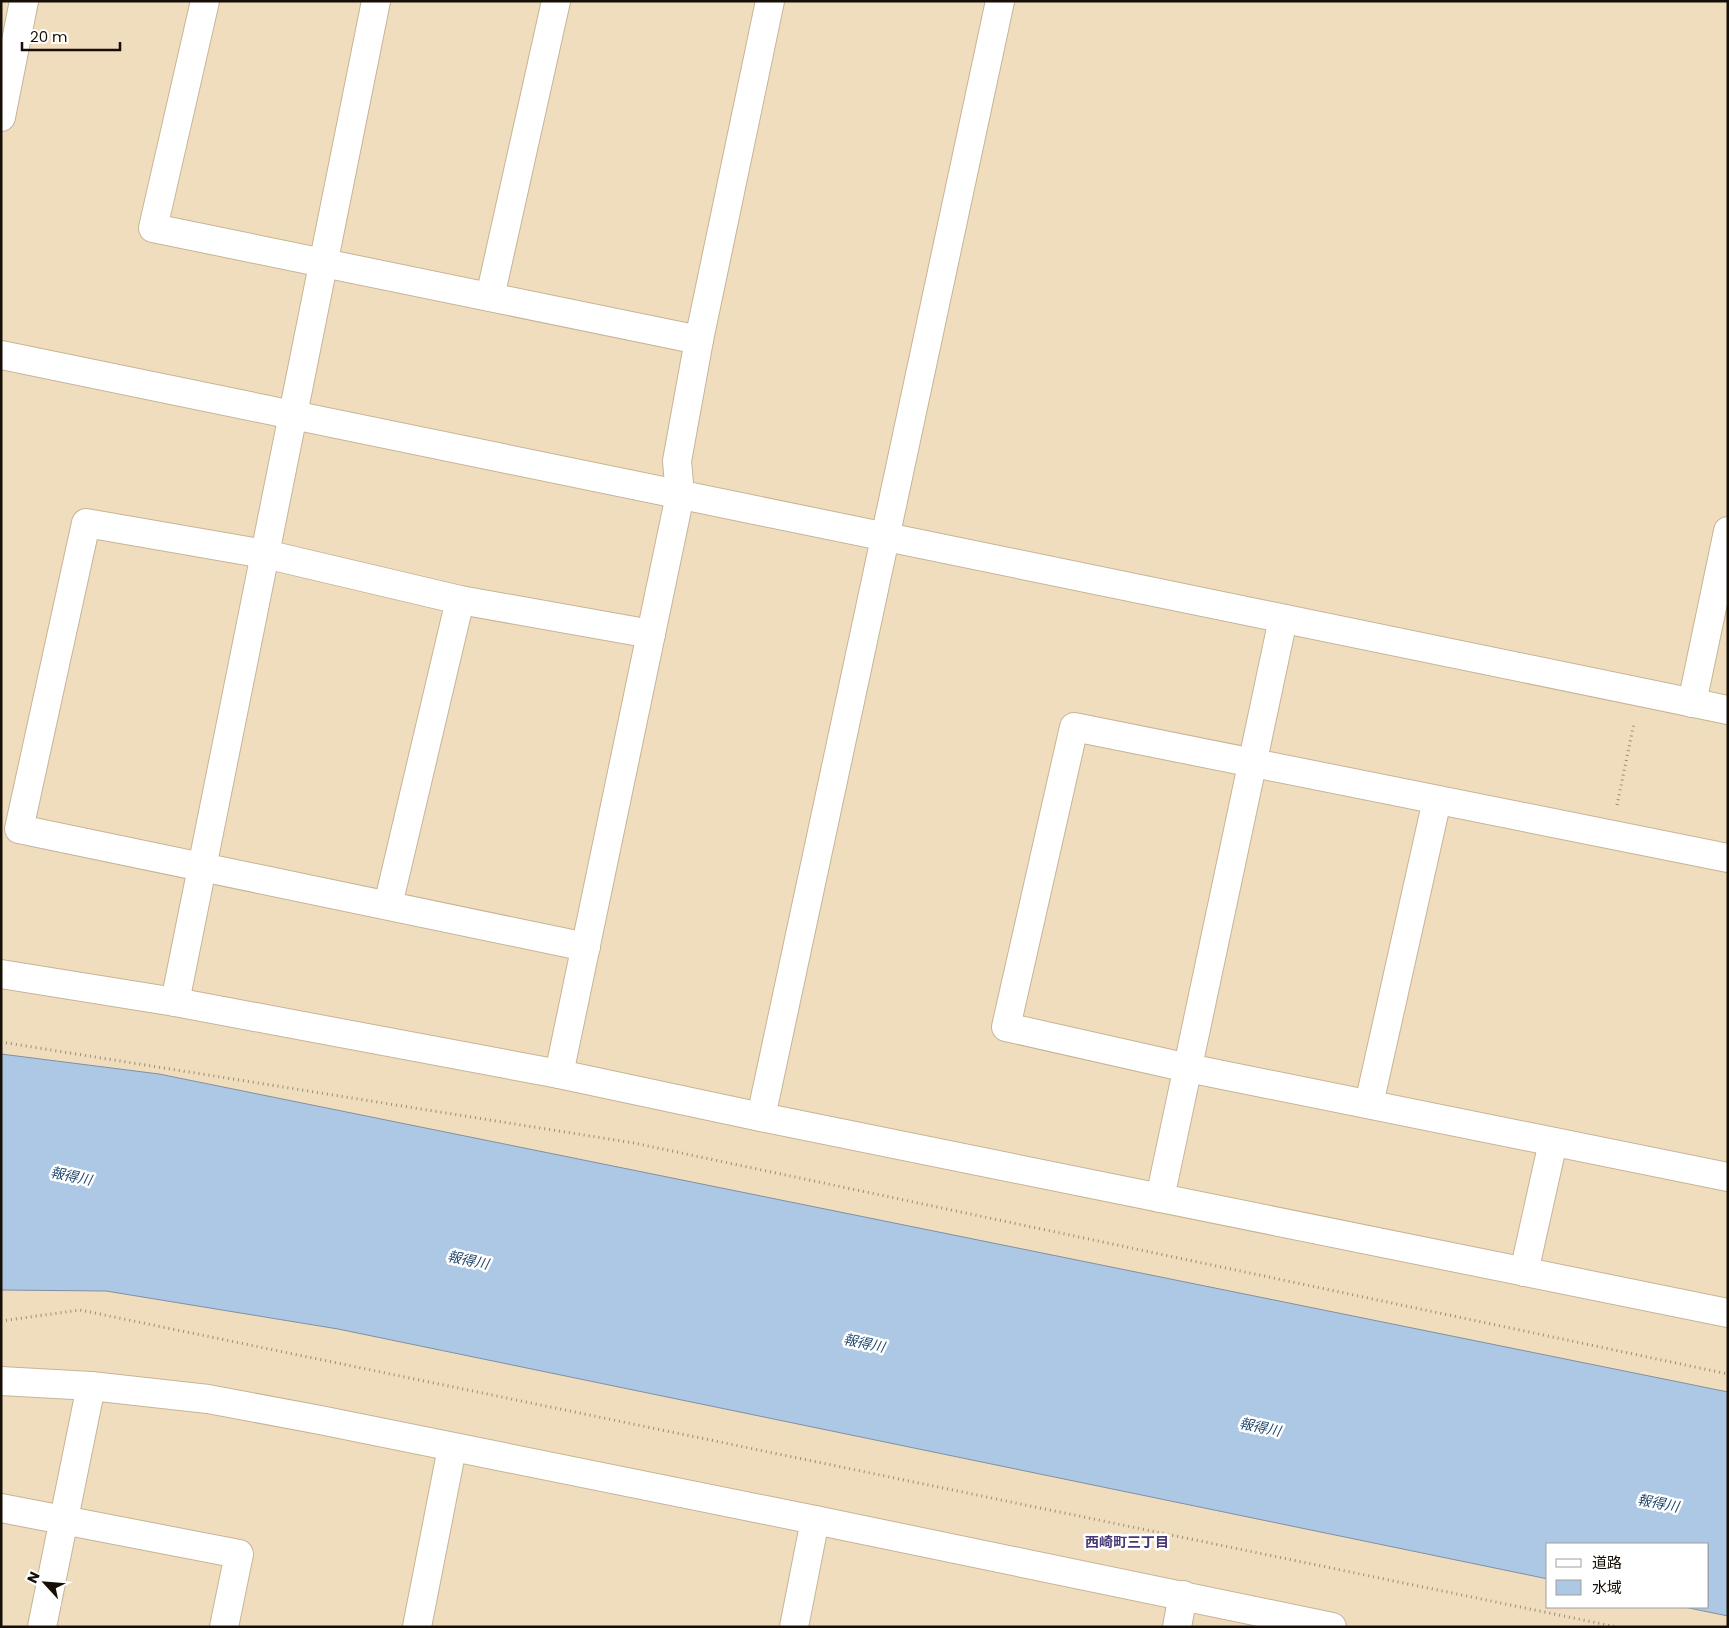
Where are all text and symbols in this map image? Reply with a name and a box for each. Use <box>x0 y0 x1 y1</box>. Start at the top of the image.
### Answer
scale bar <box>22 20 120 52</box>
text: 20 m <box>30 26 68 47</box>
water label: 報得川 <box>48 1162 96 1191</box>
water label: 報得川 <box>445 1246 493 1275</box>
water label: 報得川 <box>841 1329 889 1358</box>
water label: 報得川 <box>1237 1413 1285 1442</box>
water label: 報得川 <box>1635 1489 1682 1517</box>
district label: 西崎町三丁目 <box>1085 1532 1169 1552</box>
legend <box>1546 1543 1709 1608</box>
text: 道路 <box>1592 1552 1622 1573</box>
north arrow <box>20 1558 70 1608</box>
text: N <box>22 1568 45 1586</box>
text: 水域 <box>1592 1577 1622 1598</box>

